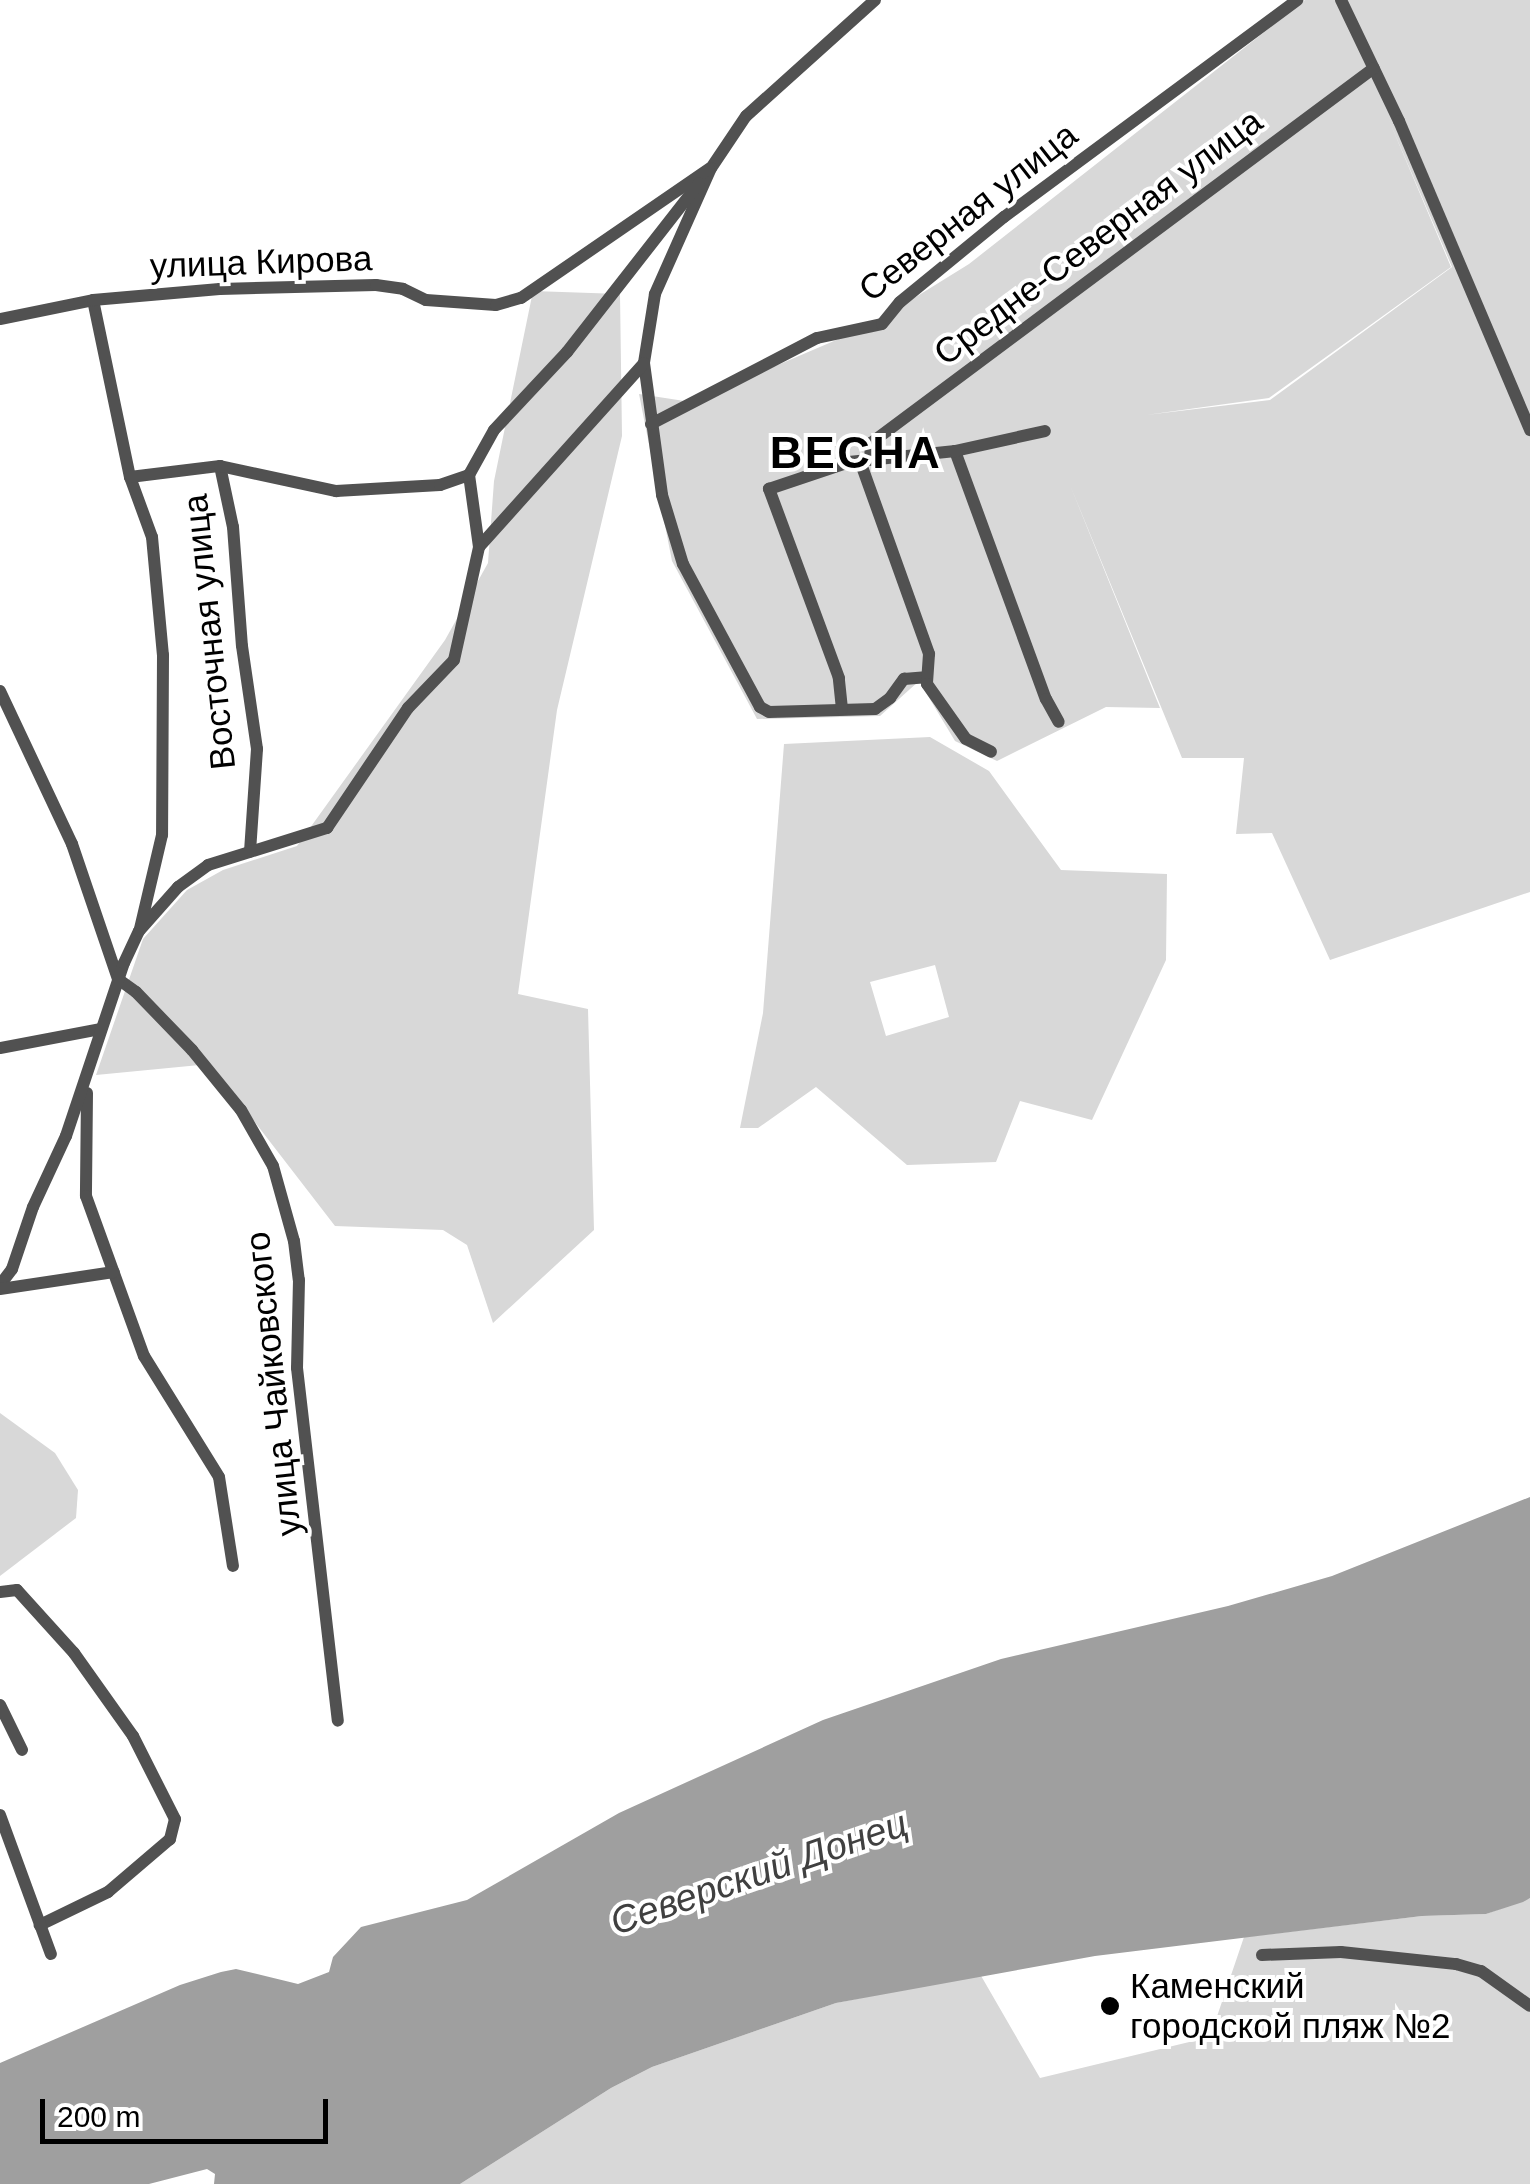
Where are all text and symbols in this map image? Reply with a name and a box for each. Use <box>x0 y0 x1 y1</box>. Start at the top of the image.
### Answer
street label: Средне-Северная улица <box>926 100 1270 374</box>
street label: Северная улица <box>850 114 1086 310</box>
street label: улица Кирова <box>149 237 373 287</box>
district label: ВЕСНА <box>770 426 942 480</box>
street label: Восточная улица <box>174 492 244 772</box>
street label: улица Чайковского <box>236 1230 310 1538</box>
water label: Северский Донец <box>604 1801 914 1945</box>
place label: Каменский городской пляж №2 <box>1130 1965 1450 2047</box>
marker: Каменский городской пляж №2 <box>1099 1995 1121 2017</box>
scale bar <box>45 2079 332 2141</box>
text: 200 m <box>57 2100 140 2133</box>

